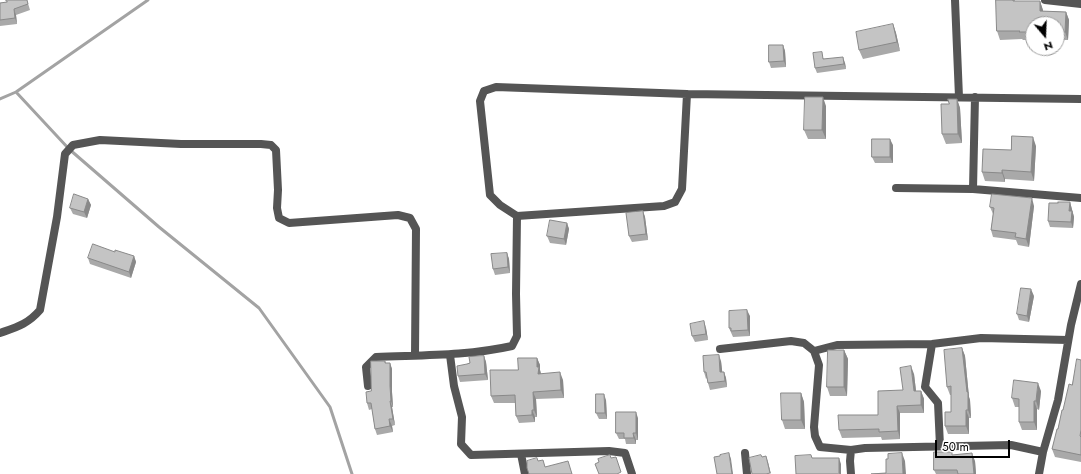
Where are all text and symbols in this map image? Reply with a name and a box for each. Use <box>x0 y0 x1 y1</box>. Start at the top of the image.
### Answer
north arrow <box>1025 16 1065 56</box>
text: N <box>1042 37 1055 55</box>
scale bar <box>937 432 1012 458</box>
text: 50 m <box>942 438 969 456</box>

